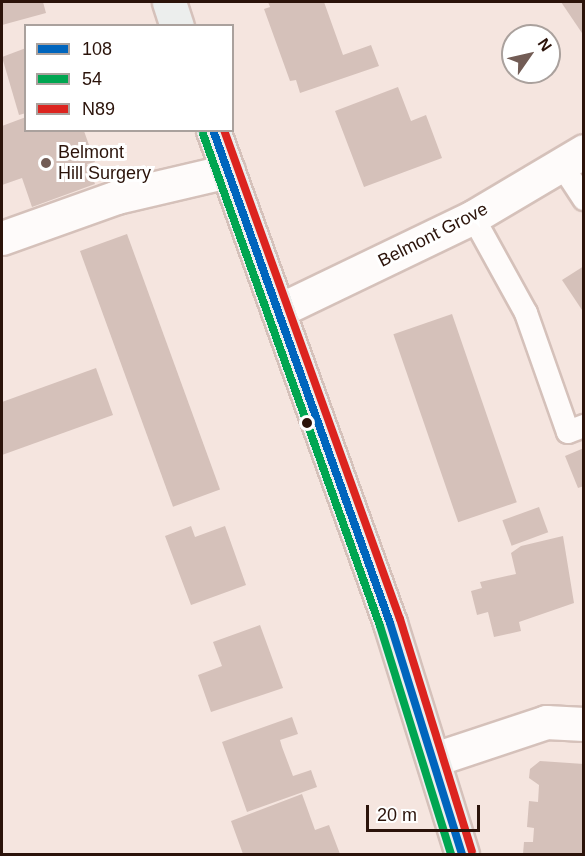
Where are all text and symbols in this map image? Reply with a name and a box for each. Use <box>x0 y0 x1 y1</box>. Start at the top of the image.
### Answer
legend <box>24 24 234 132</box>
north arrow <box>501 24 561 84</box>
text: N <box>534 35 555 54</box>
text: 108 <box>82 39 112 59</box>
text: 54 <box>82 69 102 89</box>
text: N89 <box>82 99 115 119</box>
place label: Belmont Hill Surgery <box>58 142 151 184</box>
marker: Belmont Hill Surgery <box>39 156 53 170</box>
street label: Belmont Grove <box>375 198 491 272</box>
unlabelled marker <box>301 417 313 429</box>
scale bar <box>369 793 483 831</box>
text: 20 m <box>377 805 417 825</box>

